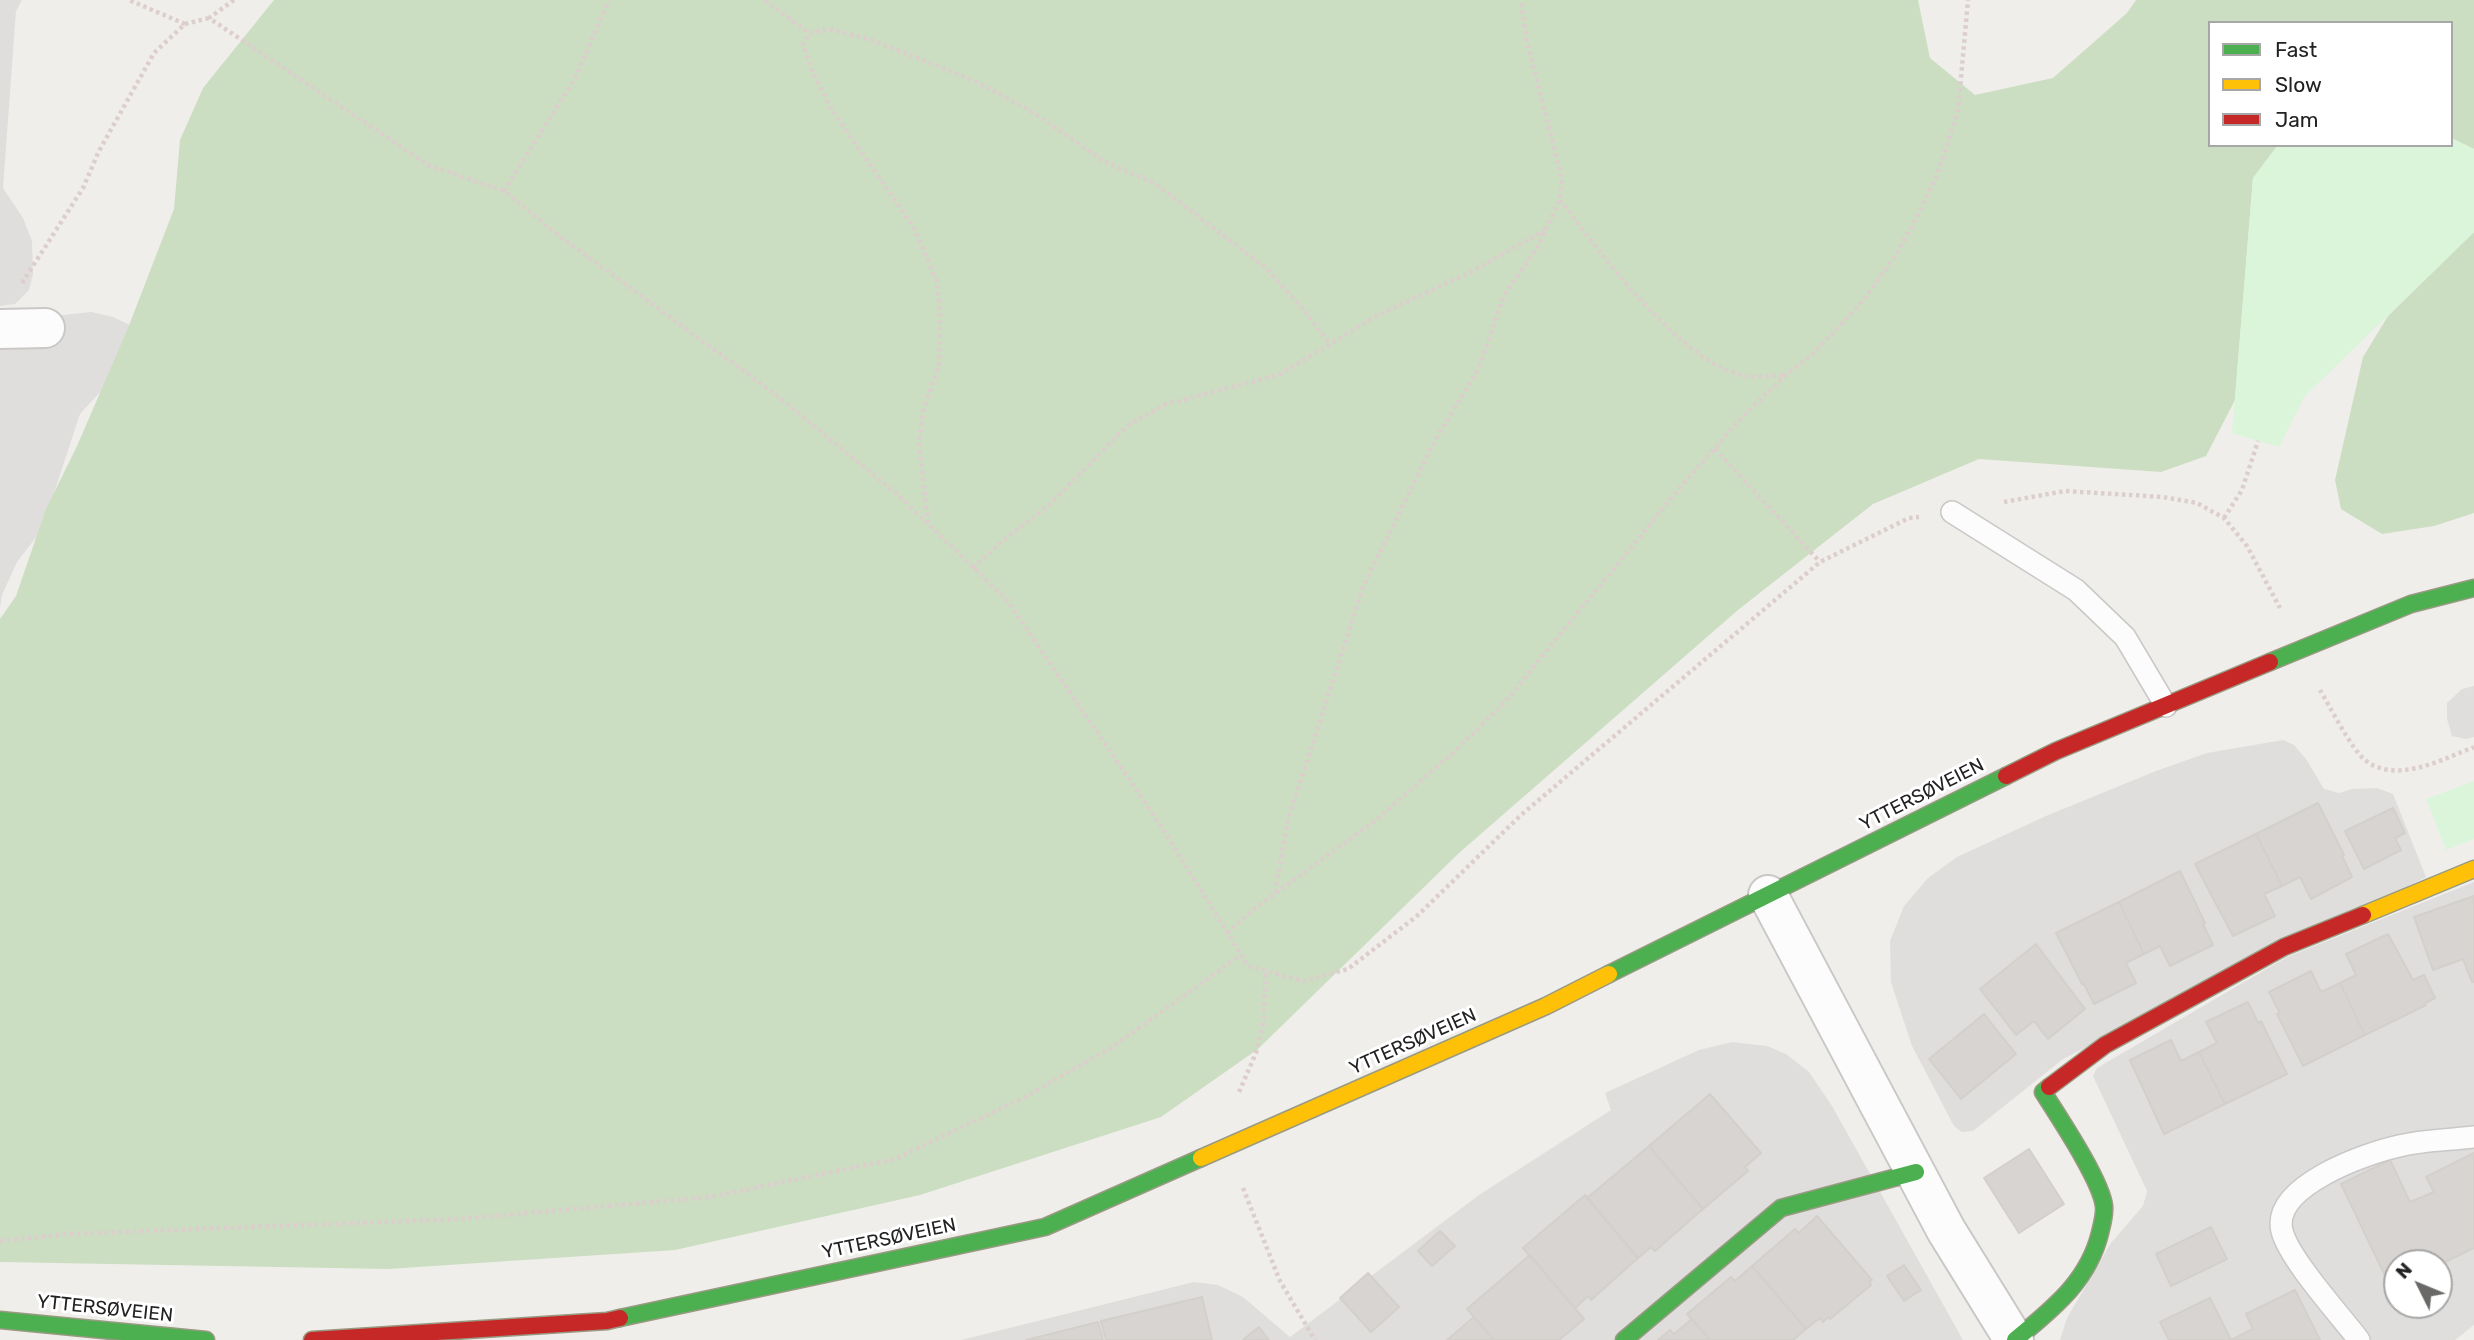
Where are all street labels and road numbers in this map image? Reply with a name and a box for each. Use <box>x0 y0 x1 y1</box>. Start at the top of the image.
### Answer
street label: YTTERSØVEIEN <box>1856 754 1988 836</box>
street label: YTTERSØVEIEN <box>1346 1004 1480 1080</box>
street label: YTTERSØVEIEN <box>820 1214 958 1264</box>
street label: YTTERSØVEIEN <box>36 1291 174 1327</box>

